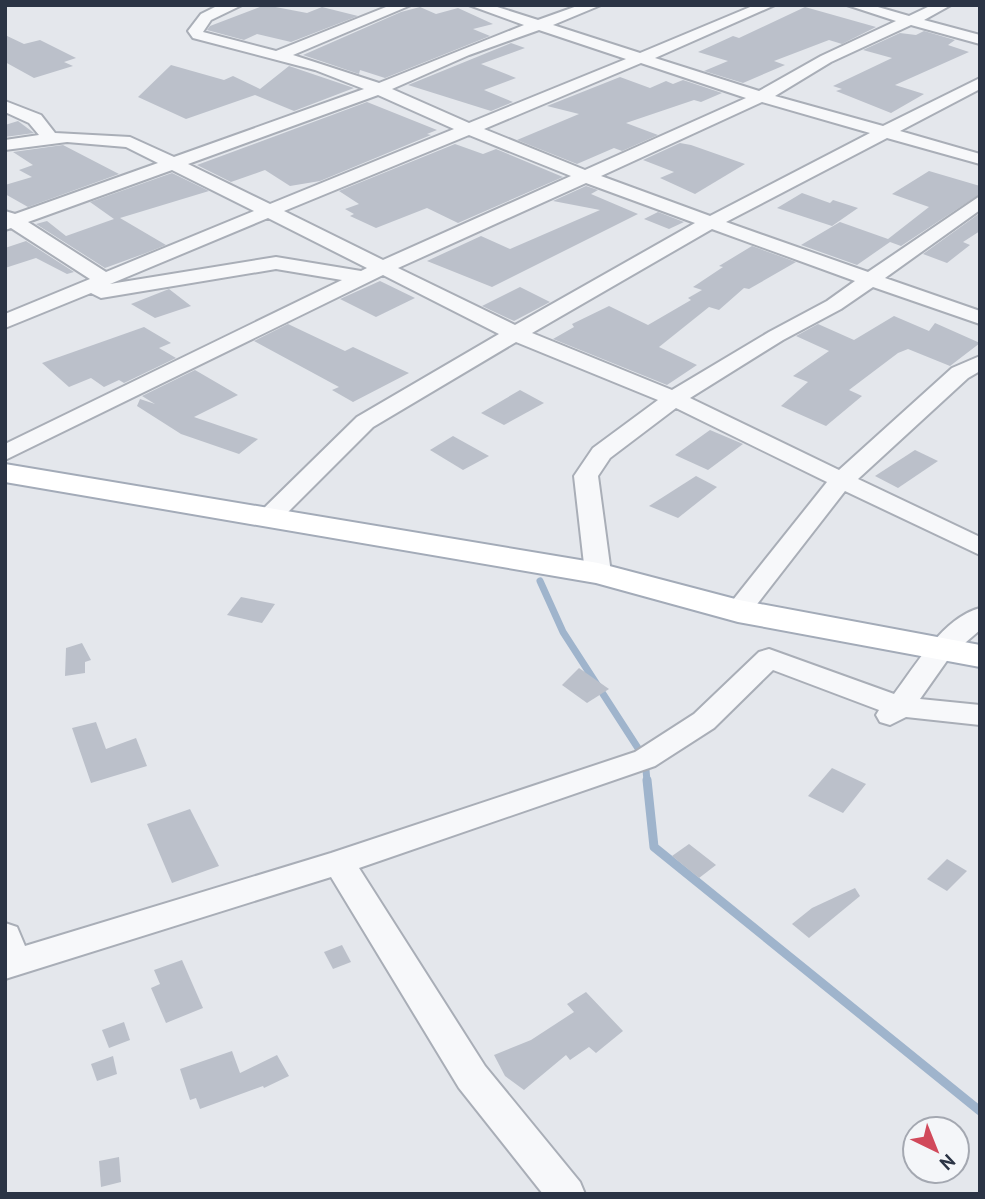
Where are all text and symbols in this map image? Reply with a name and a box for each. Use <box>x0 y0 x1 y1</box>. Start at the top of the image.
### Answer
north arrow <box>901 1115 971 1185</box>
text: N <box>935 1149 960 1175</box>

